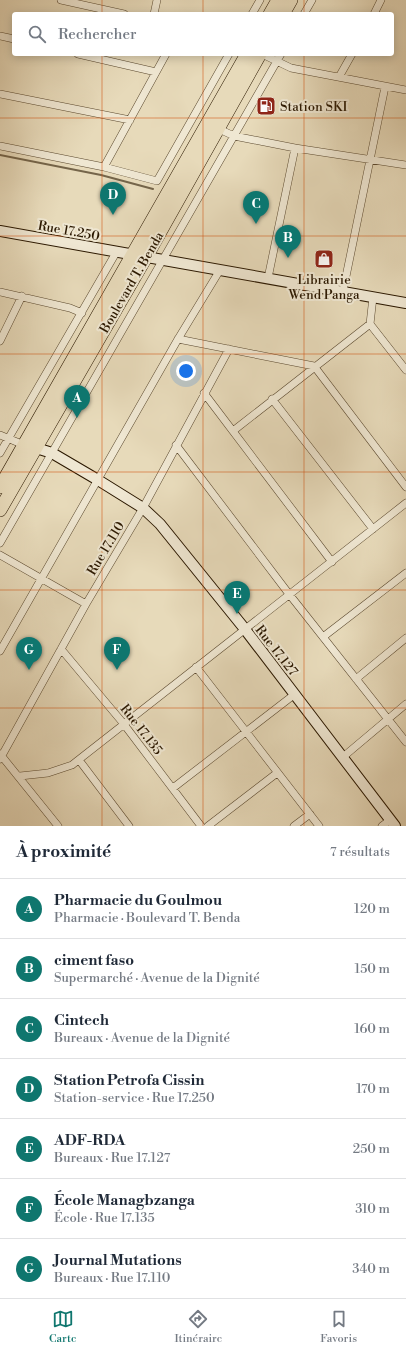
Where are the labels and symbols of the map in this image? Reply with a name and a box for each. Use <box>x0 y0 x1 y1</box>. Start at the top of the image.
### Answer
fuel station icon: Station SKI <box>255 95 277 117</box>
place label: Station SKI <box>280 99 347 115</box>
pin: D <box>100 182 126 215</box>
pin: C <box>243 191 269 224</box>
street label: Rue 17.250 <box>36 218 102 244</box>
pin: B <box>275 225 301 258</box>
street label: Boulevard T. Benda <box>96 229 168 337</box>
shop icon: Librairie Wend Panga <box>313 248 335 270</box>
place label: Librairie Wend Panga <box>287 272 360 303</box>
your location <box>176 361 196 381</box>
pin: A <box>64 385 90 418</box>
street label: Rue 17.110 <box>84 518 128 578</box>
pin: E <box>224 581 250 614</box>
street label: Rue 17.127 <box>252 622 301 679</box>
pin: G <box>16 637 42 670</box>
pin: F <box>104 637 130 670</box>
street label: Rue 17.135 <box>116 701 166 758</box>

